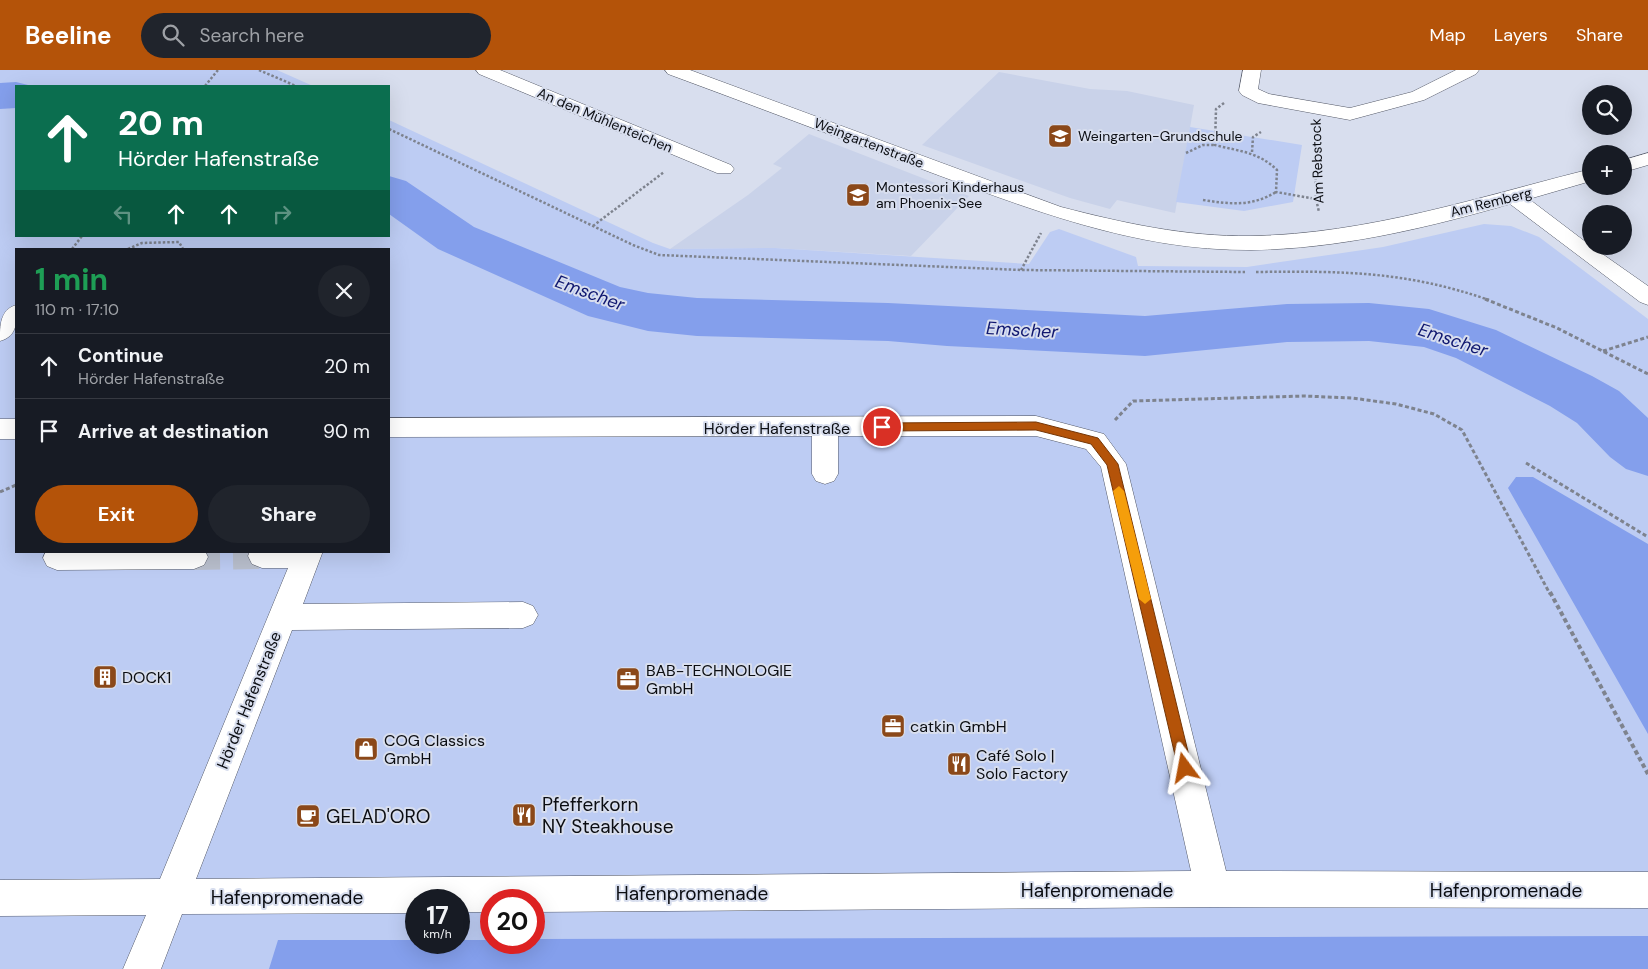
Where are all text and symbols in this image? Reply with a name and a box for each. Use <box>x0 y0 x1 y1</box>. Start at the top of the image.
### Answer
search box <box>141 13 491 58</box>
text: Beeline <box>25 20 111 51</box>
icon: search <box>159 21 187 49</box>
text: Search here <box>199 23 304 48</box>
text: Map <box>1430 23 1466 47</box>
text: Layers <box>1494 23 1548 47</box>
text: Share <box>1576 23 1623 47</box>
street label: An den Mühlenteichen <box>535 83 675 157</box>
map controls <box>1582 85 1632 255</box>
button: search <box>1582 85 1632 135</box>
text: 20 m <box>118 100 204 146</box>
icon: ahead <box>35 105 100 170</box>
street label: Weingartenstraße <box>812 114 926 172</box>
street label: Am Rebstock <box>1307 118 1327 204</box>
school or university icon: Weingarten-Grundschule <box>1047 123 1073 149</box>
place label: Weingarten-Grundschule <box>1078 127 1243 145</box>
text: Hörder Hafenstraße <box>118 144 319 173</box>
button: + <box>1582 145 1632 195</box>
place label: Montessori Kinderhaus am Phoenix-See <box>876 178 1024 212</box>
school or university icon: Montessori Kinderhaus am Phoenix-See <box>845 182 871 208</box>
street label: Am Remberg <box>1448 183 1534 221</box>
icon: left <box>109 200 137 228</box>
icon: ahead <box>162 200 190 228</box>
icon: ahead <box>215 200 243 228</box>
icon: right <box>268 200 296 228</box>
button: − <box>1582 205 1632 255</box>
text: 1 min <box>35 260 108 299</box>
button: close <box>318 265 370 317</box>
water label: Emscher <box>552 269 629 317</box>
text: 110 m · 17:10 <box>35 299 119 320</box>
water label: Emscher <box>985 316 1060 344</box>
water label: Emscher <box>1415 317 1492 363</box>
text: Continue <box>78 343 164 368</box>
icon: ahead <box>35 352 63 380</box>
text: 20 m <box>324 354 370 379</box>
text: Hörder Hafenstraße <box>78 368 224 389</box>
pin <box>861 406 903 448</box>
icon: arrive <box>868 413 896 441</box>
icon: arrive <box>35 417 63 445</box>
street label: Hörder Hafenstraße <box>704 418 850 439</box>
text: Arrive at destination <box>78 419 269 444</box>
text: 90 m <box>323 419 370 444</box>
button: Exit <box>35 485 198 543</box>
button: Share <box>208 485 370 543</box>
street label: Hörder Hafenstraße <box>212 628 286 772</box>
place label: BAB-TECHNOLOGIE GmbH <box>646 660 792 699</box>
building icon: DOCK1 <box>92 664 118 690</box>
office icon: BAB-TECHNOLOGIE GmbH <box>615 666 641 692</box>
place label: DOCK1 <box>122 667 171 688</box>
office icon: catkin GmbH <box>880 713 906 739</box>
place label: catkin GmbH <box>910 716 1007 737</box>
place label: COG Classics GmbH <box>384 730 485 769</box>
shop icon: COG Classics GmbH <box>353 736 379 762</box>
position arrow <box>1158 741 1210 793</box>
place label: Café Solo | Solo Factory <box>976 745 1068 784</box>
restaurant icon: Café Solo | Solo Factory <box>946 751 972 777</box>
place label: Pfefferkorn NY Steakhouse <box>542 792 674 839</box>
restaurant icon: Pfefferkorn NY Steakhouse <box>511 802 537 828</box>
cafe icon: GELAD'ORO <box>295 803 321 829</box>
place label: GELAD'ORO <box>326 804 431 829</box>
street label: Hafenpromenade <box>1021 878 1173 903</box>
street label: Hafenpromenade <box>1430 878 1582 903</box>
street label: Hafenpromenade <box>616 881 768 906</box>
street label: Hafenpromenade <box>211 885 363 910</box>
speed limit sign: 20 <box>480 889 545 954</box>
text: 17 <box>426 899 449 932</box>
text: km/h <box>423 926 452 942</box>

